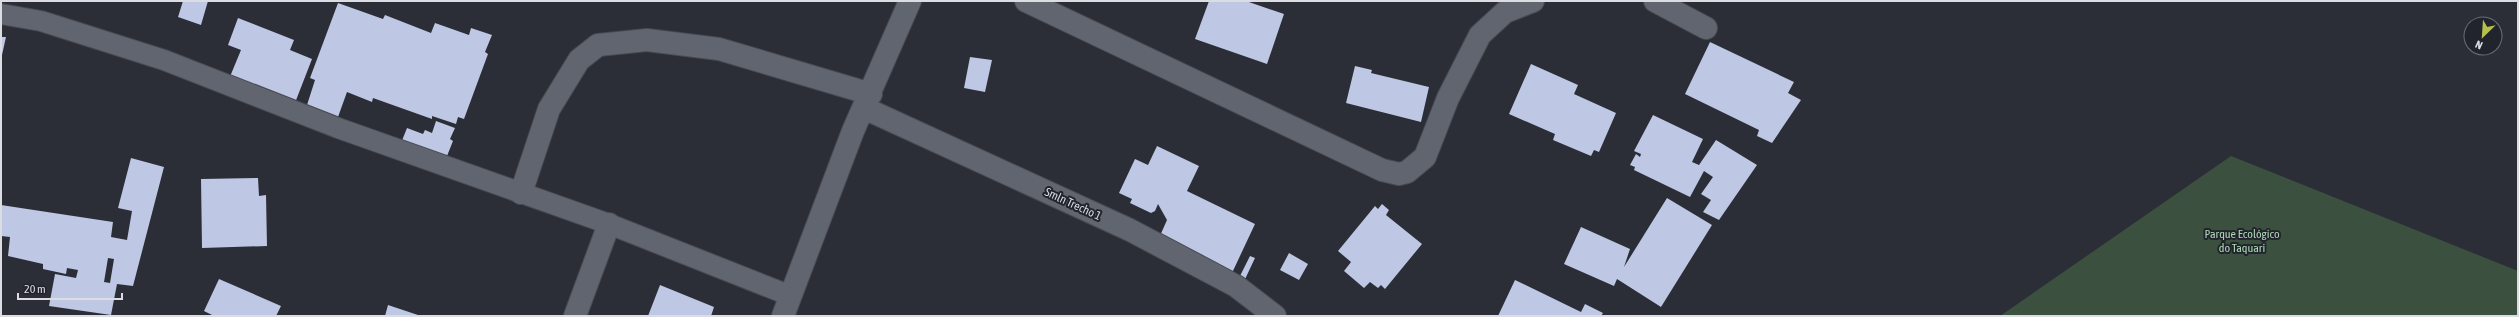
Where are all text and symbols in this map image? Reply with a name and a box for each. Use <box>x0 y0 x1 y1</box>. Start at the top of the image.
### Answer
north arrow <box>2463 16 2503 56</box>
text: N <box>2473 38 2484 52</box>
street label: Smln Trecho 1 <box>1042 185 1104 223</box>
park label: Parque Ecológico do Taquari <box>2204 227 2280 255</box>
scale bar <box>18 275 122 301</box>
text: 20 m <box>24 282 46 296</box>

